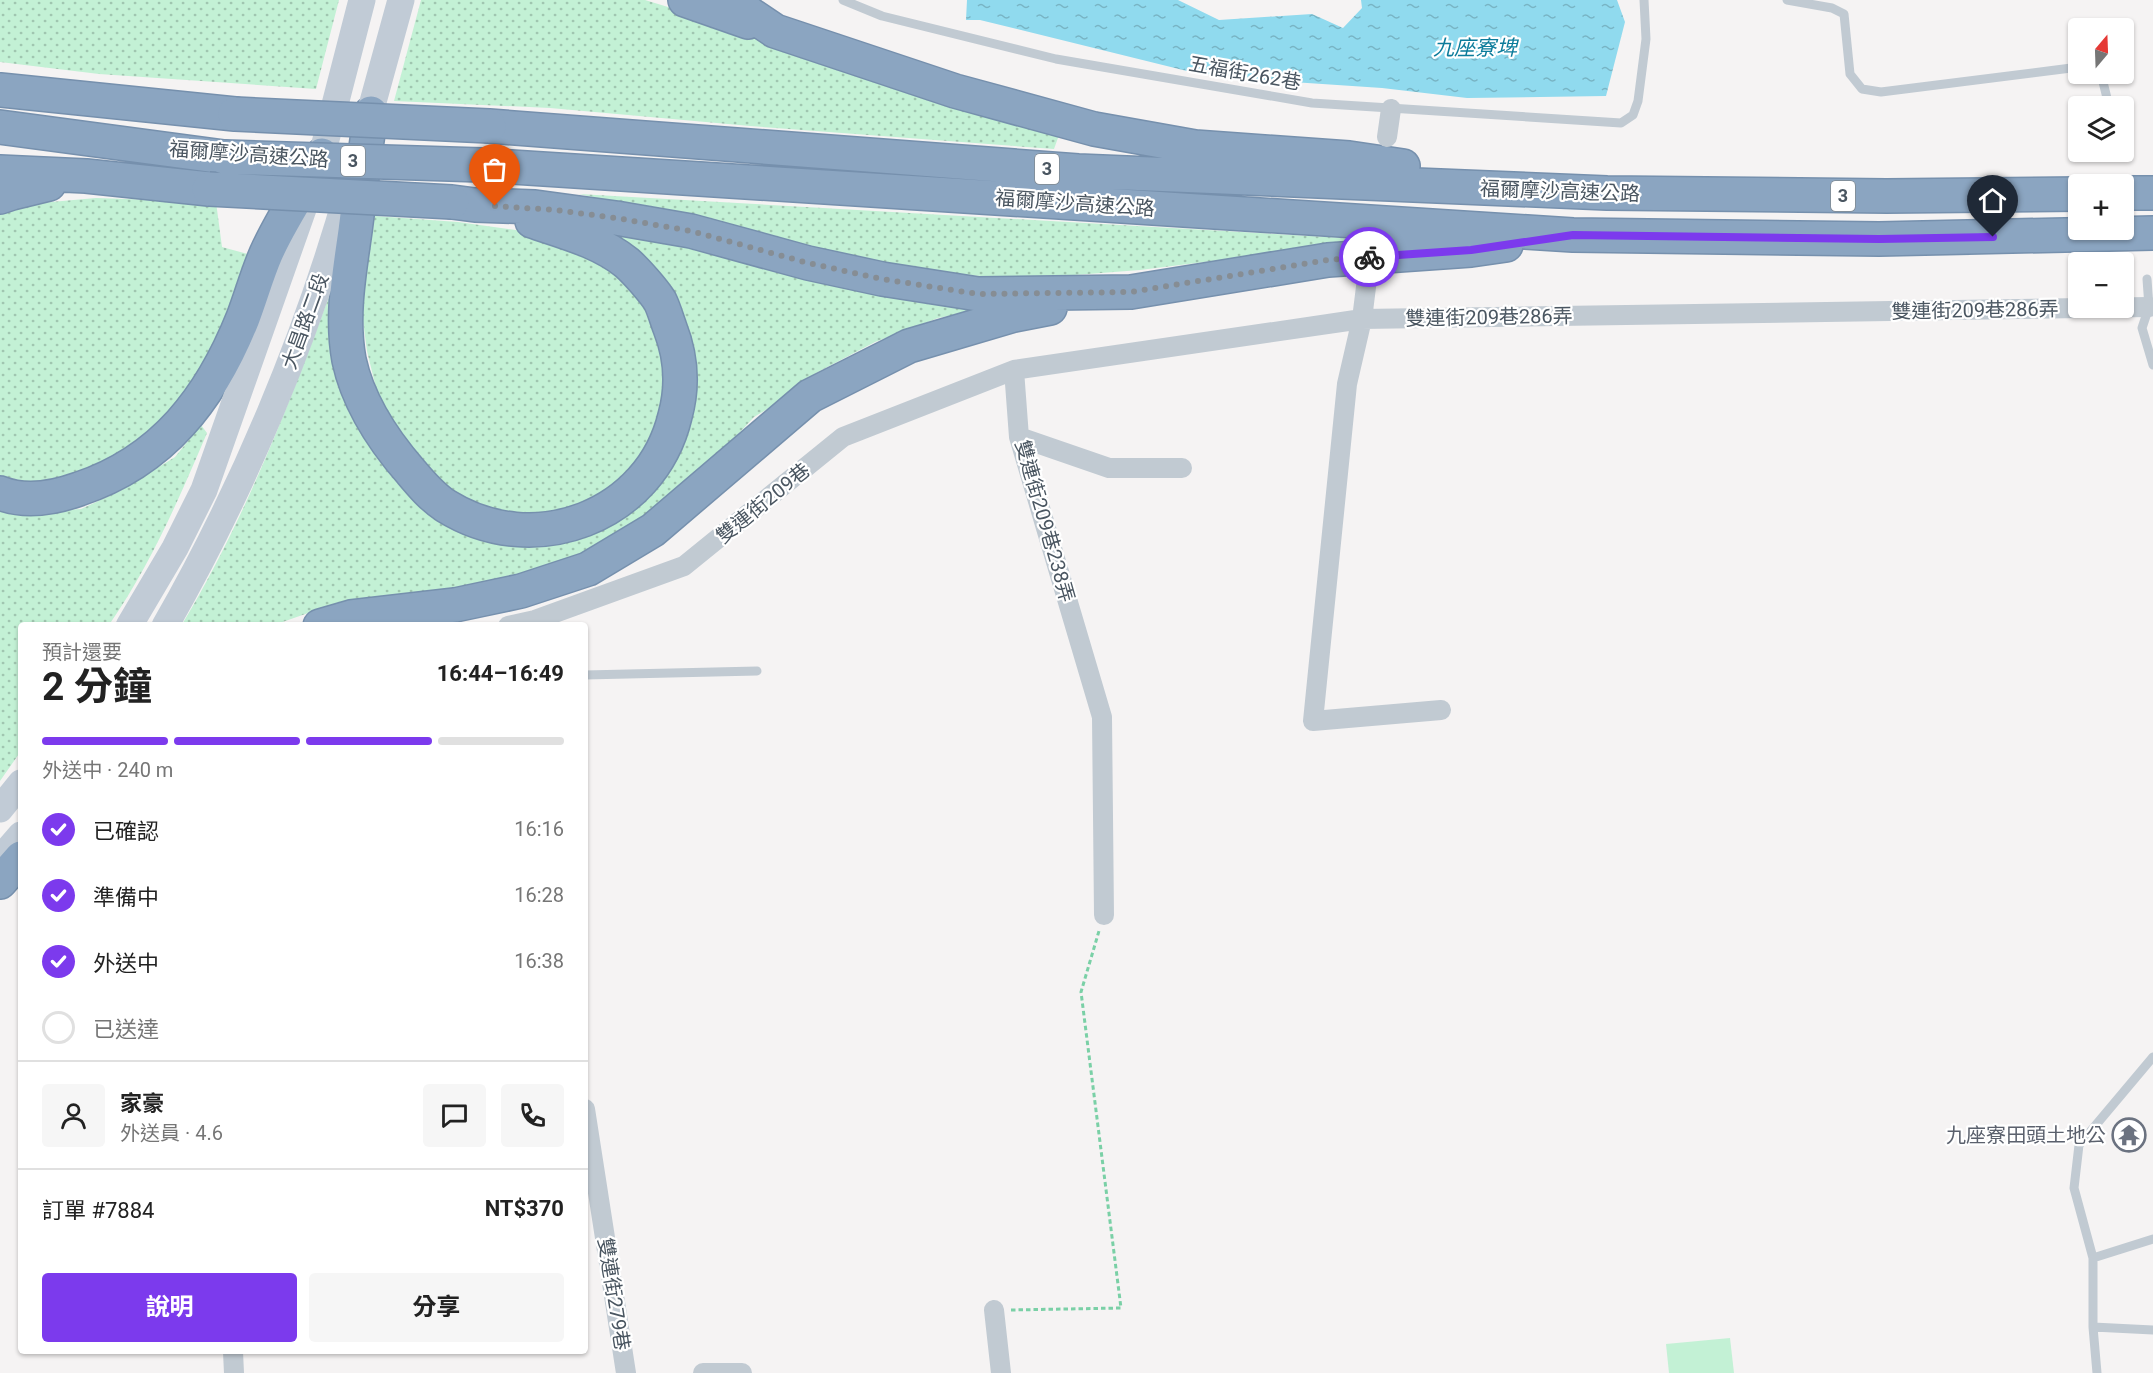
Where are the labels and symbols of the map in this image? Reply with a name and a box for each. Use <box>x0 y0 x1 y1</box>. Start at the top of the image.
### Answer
north arrow <box>2068 18 2134 84</box>
water label: 九座寮埤 <box>1433 36 1520 60</box>
street label: 五福街262巷 <box>1187 51 1303 95</box>
street label: 福爾摩沙高速公路 <box>168 136 330 172</box>
pin <box>469 144 520 206</box>
road number: 3 <box>341 146 365 176</box>
road number: 3 <box>1035 154 1059 184</box>
pin <box>1967 175 2018 237</box>
street label: 福爾摩沙高速公路 <box>1480 176 1640 206</box>
road number: 3 <box>1831 181 1855 211</box>
street label: 福爾摩沙高速公路 <box>994 185 1156 221</box>
courier <box>1339 227 1399 287</box>
street label: 大昌路二段 <box>277 270 333 372</box>
street label: 雙連街209巷286弄 <box>1891 297 2059 323</box>
street label: 雙連街209巷286弄 <box>1405 304 1573 330</box>
street label: 雙連街209巷238弄 <box>1010 437 1080 605</box>
street label: 雙連街209巷 <box>711 458 815 548</box>
temple icon: 九座寮田頭土地公 <box>2111 1117 2147 1153</box>
place label: 九座寮田頭土地公 <box>1946 1123 2106 1147</box>
street label: 雙連街279巷 <box>593 1236 635 1352</box>

